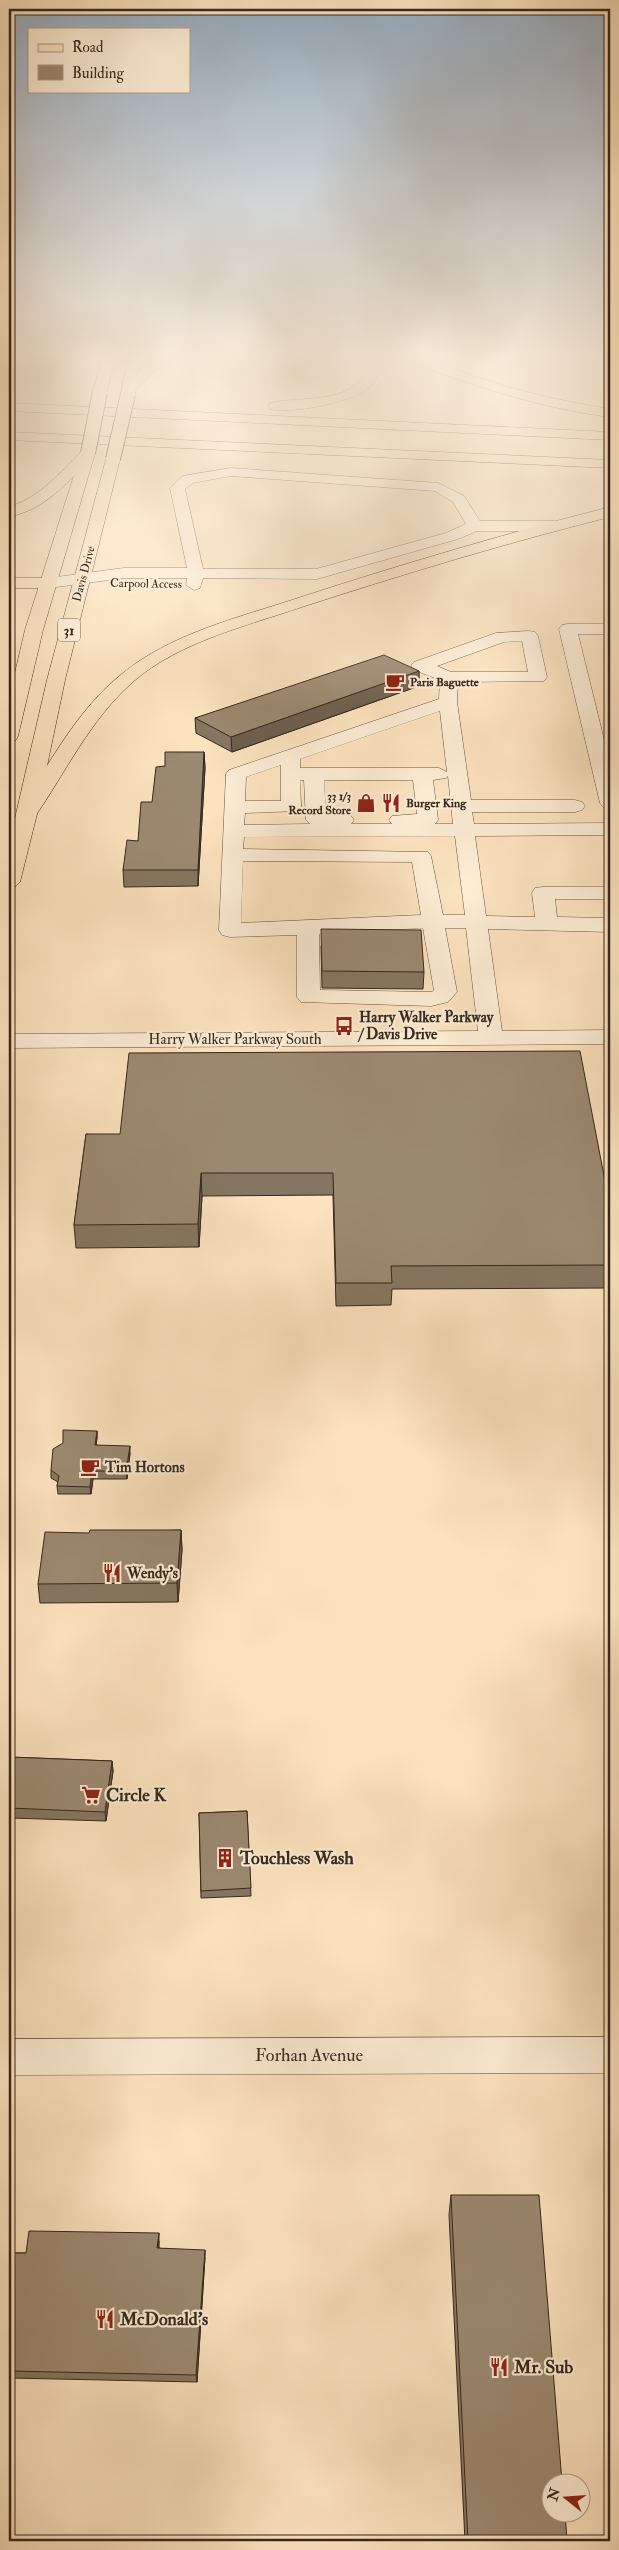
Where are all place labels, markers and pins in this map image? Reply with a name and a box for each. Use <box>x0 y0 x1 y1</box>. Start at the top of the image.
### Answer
cafe icon: Paris Baguette <box>384 671 406 693</box>
place label: Paris Baguette <box>410 675 480 690</box>
place label: 33 1/3 Record Store <box>288 789 352 818</box>
shop icon: 33 1/3 Record Store <box>355 792 377 814</box>
restaurant icon: Burger King <box>380 792 402 814</box>
place label: Burger King <box>406 796 467 811</box>
place label: Harry Walker Parkway / Davis Drive <box>357 1008 495 1044</box>
bus stop icon: Harry Walker Parkway / Davis Drive <box>333 1015 355 1037</box>
cafe icon: Tim Hortons <box>79 1456 101 1478</box>
place label: Tim Hortons <box>104 1458 185 1477</box>
restaurant icon: Wendy's <box>101 1562 123 1584</box>
place label: Wendy's <box>126 1564 178 1584</box>
supermarket icon: Circle K <box>80 1784 102 1806</box>
place label: Circle K <box>106 1784 168 1807</box>
building icon: Touchless Wash <box>214 1847 236 1869</box>
place label: Touchless Wash <box>239 1847 354 1870</box>
restaurant icon: McDonald's <box>94 2308 116 2330</box>
place label: McDonald's <box>119 2308 208 2331</box>
restaurant icon: Mr. Sub <box>488 2356 510 2378</box>
place label: Mr. Sub <box>513 2356 573 2379</box>

